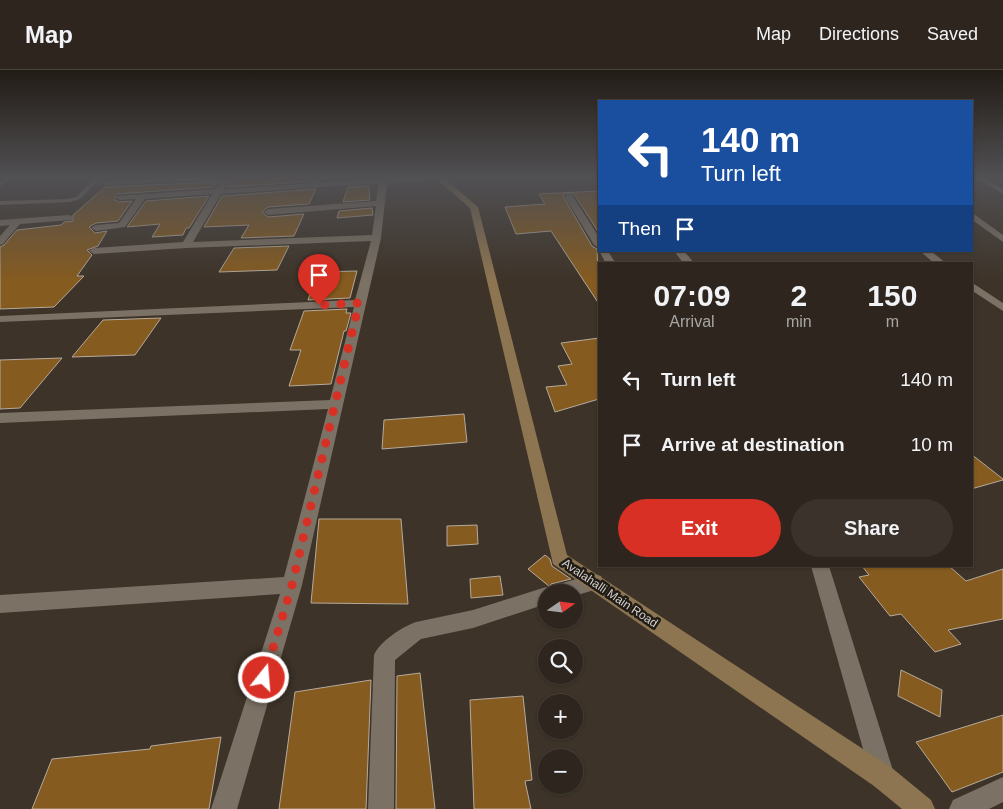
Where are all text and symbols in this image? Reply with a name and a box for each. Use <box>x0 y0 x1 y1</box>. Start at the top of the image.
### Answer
text: Map <box>25 21 73 48</box>
text: Map <box>756 24 791 44</box>
text: Directions <box>819 24 899 44</box>
text: Saved <box>927 24 978 44</box>
icon: left <box>618 120 683 185</box>
text: 140 m <box>701 120 800 159</box>
text: Turn left <box>701 161 781 186</box>
icon: arrive <box>671 215 699 243</box>
text: Then <box>618 218 661 239</box>
pin <box>298 254 340 305</box>
icon: arrive <box>305 261 333 289</box>
text: 07:09 <box>654 279 730 312</box>
text: 2 <box>790 279 807 312</box>
text: 150 <box>867 279 917 312</box>
text: Arrival <box>669 313 715 330</box>
text: min <box>786 313 812 330</box>
text: m <box>886 313 899 330</box>
icon: left <box>618 366 646 394</box>
text: Turn left <box>661 369 736 390</box>
text: 140 m <box>900 369 953 390</box>
icon: arrive <box>618 431 646 459</box>
text: Arrive at destination <box>661 434 845 455</box>
text: 10 m <box>911 434 953 455</box>
button: Exit <box>618 499 781 557</box>
button: Share <box>791 499 953 557</box>
street label: Avalahalli Main Road <box>559 556 661 630</box>
north arrow <box>538 584 582 629</box>
map controls <box>538 584 583 794</box>
button: search <box>538 639 583 684</box>
position arrow <box>237 651 289 703</box>
button: + <box>538 694 583 739</box>
button: − <box>538 749 583 794</box>

